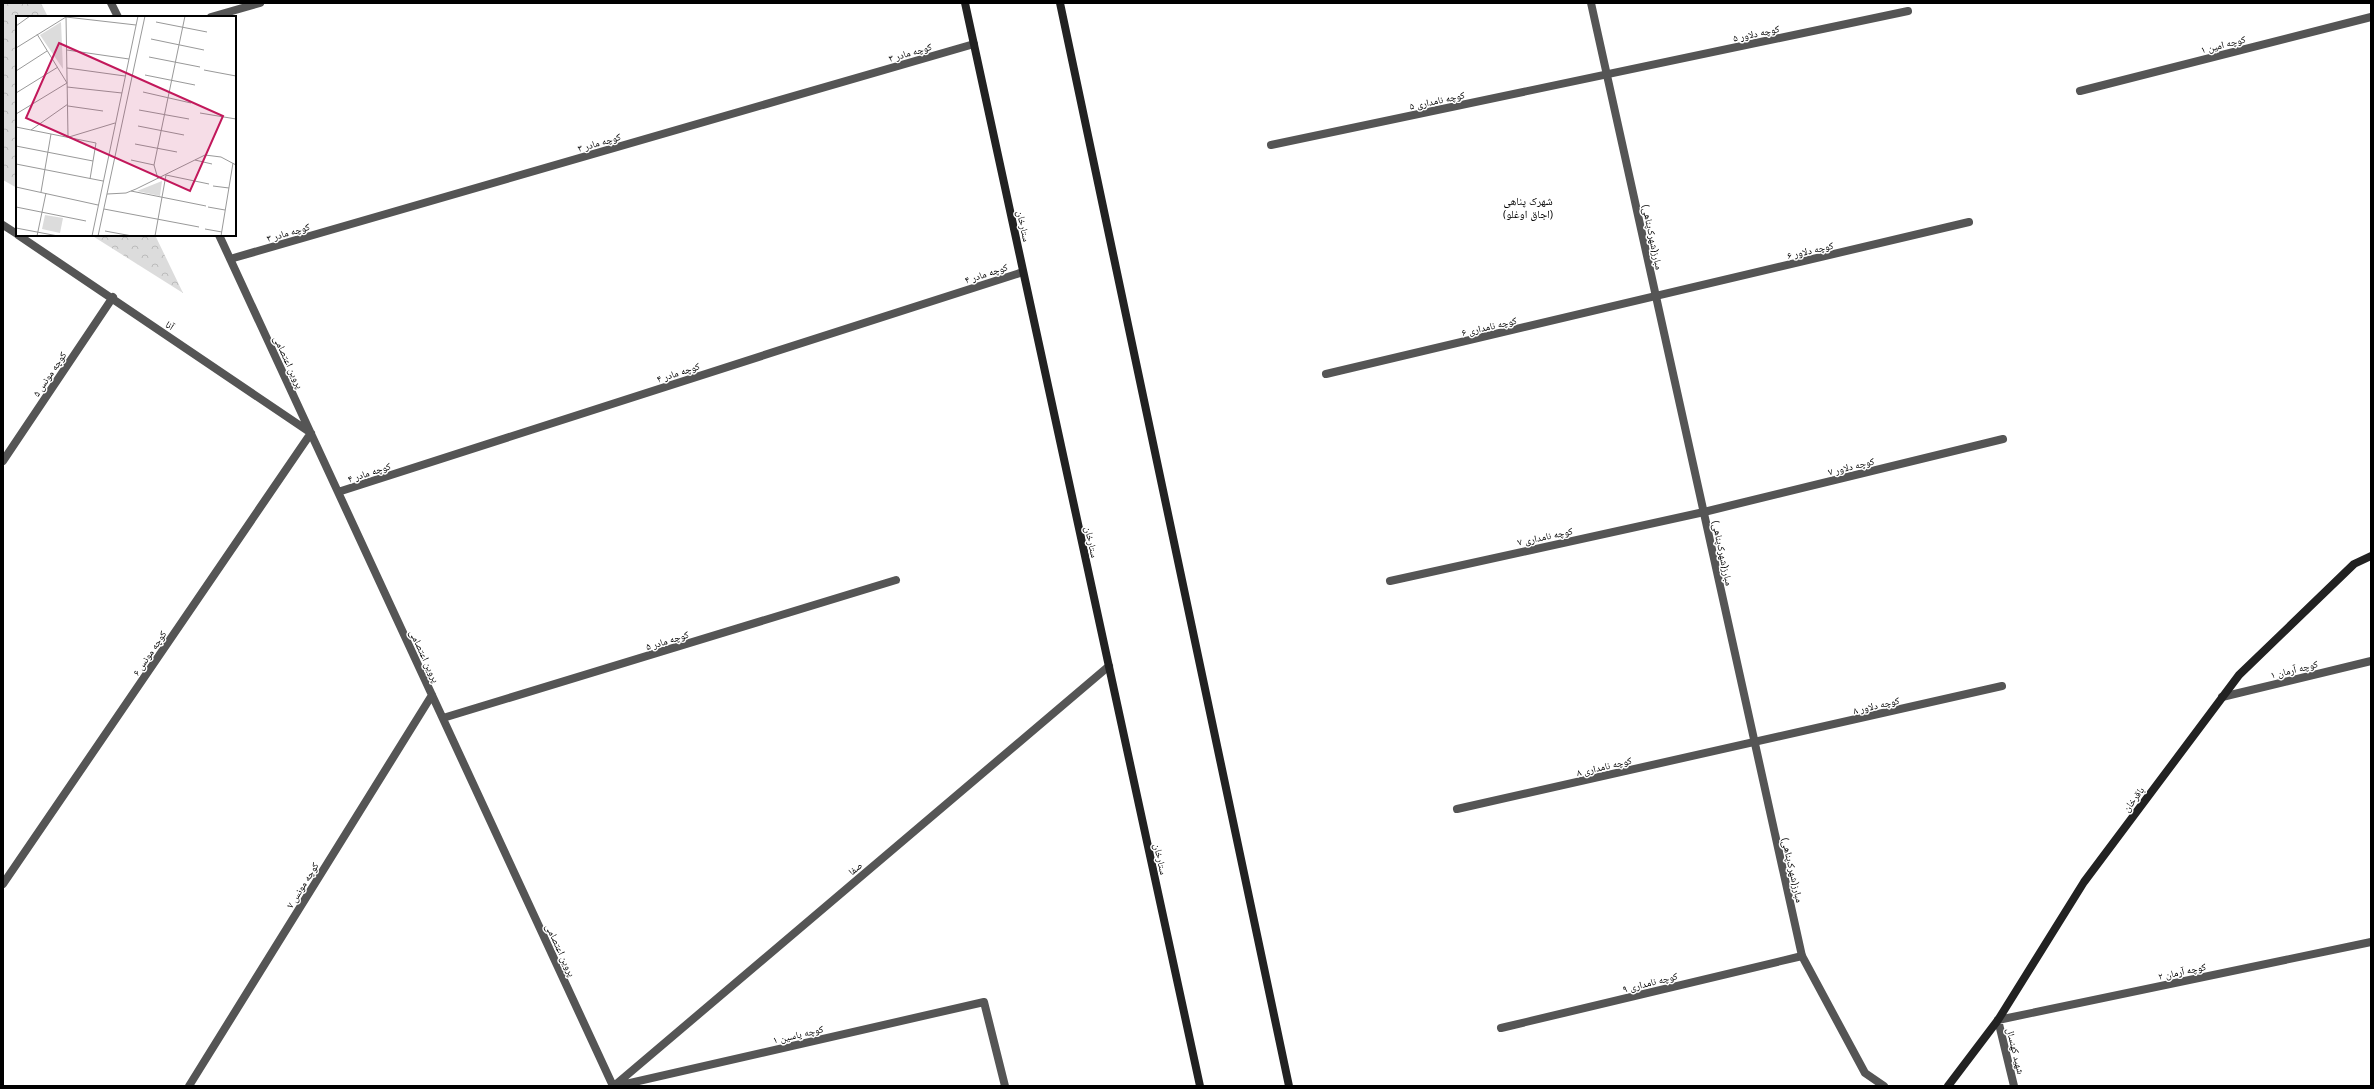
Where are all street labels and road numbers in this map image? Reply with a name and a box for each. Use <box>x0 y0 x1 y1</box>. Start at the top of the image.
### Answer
street label: کوچه دلاور ۵ <box>1731 21 1781 45</box>
street label: کوچه امین ۱ <box>2199 32 2247 56</box>
street label: کوچه مادر ۳ <box>887 39 933 65</box>
street label: کوچه نامداری ۵ <box>1408 87 1466 113</box>
street label: کوچه مادر ۳ <box>576 129 622 155</box>
street label: مبارز(شهرک‌پناهی) <box>1639 203 1667 271</box>
street label: ستارخان <box>1014 209 1034 243</box>
street label: کوچه مادر ۳ <box>265 219 311 245</box>
street label: کوچه دلاور ۶ <box>1785 238 1835 262</box>
street label: کوچه مادر ۴ <box>963 259 1009 287</box>
street label: کوچه نامداری ۶ <box>1460 313 1518 339</box>
street label: آنا <box>163 317 177 333</box>
street label: پروین اعتصامی <box>271 333 307 391</box>
street label: کوچه مونس ۵ <box>29 349 69 399</box>
street label: کوچه مادر ۴ <box>655 358 701 386</box>
street label: کوچه دلاور ۷ <box>1826 453 1876 479</box>
street label: کوچه مادر ۴ <box>346 458 392 486</box>
street label: مبارز(شهرک‌پناهی) <box>1709 519 1737 587</box>
street label: کوچه نامداری ۷ <box>1516 523 1574 549</box>
street label: ستارخان <box>1082 525 1102 559</box>
street label: پروین اعتصامی <box>407 627 443 685</box>
street label: کوچه مادر ۵ <box>644 627 690 653</box>
street label: کوچه مونس ۶ <box>129 628 169 678</box>
street label: کوچه آرمان ۱ <box>2269 656 2319 682</box>
street label: کوچه دلاور ۸ <box>1851 693 1901 717</box>
street label: کوچه نامداری ۸ <box>1575 753 1633 779</box>
street label: باقرخان <box>2119 783 2147 815</box>
street label: مبارز(شهرک‌پناهی) <box>1779 836 1807 904</box>
street label: ستارخان <box>1151 842 1171 876</box>
street label: صفا <box>845 858 865 878</box>
street label: کوچه مونس ۷ <box>282 859 322 911</box>
street label: پروین اعتصامی <box>543 921 579 979</box>
street label: کوچه آرمان ۲ <box>2157 959 2207 983</box>
street label: کوچه نامداری ۹ <box>1621 968 1679 996</box>
street label: کوچه یاسین ۱ <box>771 1021 825 1047</box>
street label: شهید کهنسال <box>2003 1026 2029 1076</box>

